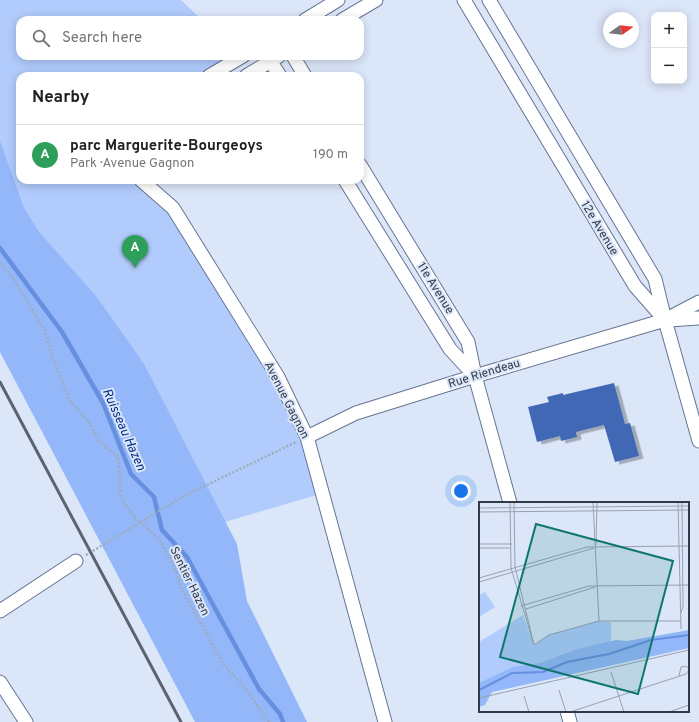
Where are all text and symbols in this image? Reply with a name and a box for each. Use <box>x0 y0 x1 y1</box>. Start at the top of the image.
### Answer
north arrow <box>603 12 639 48</box>
map controls <box>651 12 687 84</box>
button: + <box>651 12 687 48</box>
search box <box>16 16 364 60</box>
icon: search <box>30 27 52 49</box>
text: Search here <box>62 29 142 48</box>
button: − <box>651 48 687 84</box>
text: Nearby <box>32 87 89 109</box>
text: parc Marguerite-Bourgeoys <box>70 137 263 156</box>
text: A <box>40 147 50 163</box>
text: 190 m <box>313 147 348 163</box>
text: Park · Avenue Gagnon <box>70 156 194 172</box>
street label: 12e Avenue <box>577 198 622 259</box>
pin: A <box>122 235 148 268</box>
street label: 11e Avenue <box>413 260 457 317</box>
street label: Rue Riendeau <box>446 355 522 393</box>
street label: Avenue Gagnon <box>260 359 312 442</box>
water label: Ruisseau Hazen <box>98 386 148 473</box>
your location <box>451 481 471 501</box>
inset map <box>479 502 689 712</box>
street label: Sentier Hazen <box>165 544 213 619</box>

